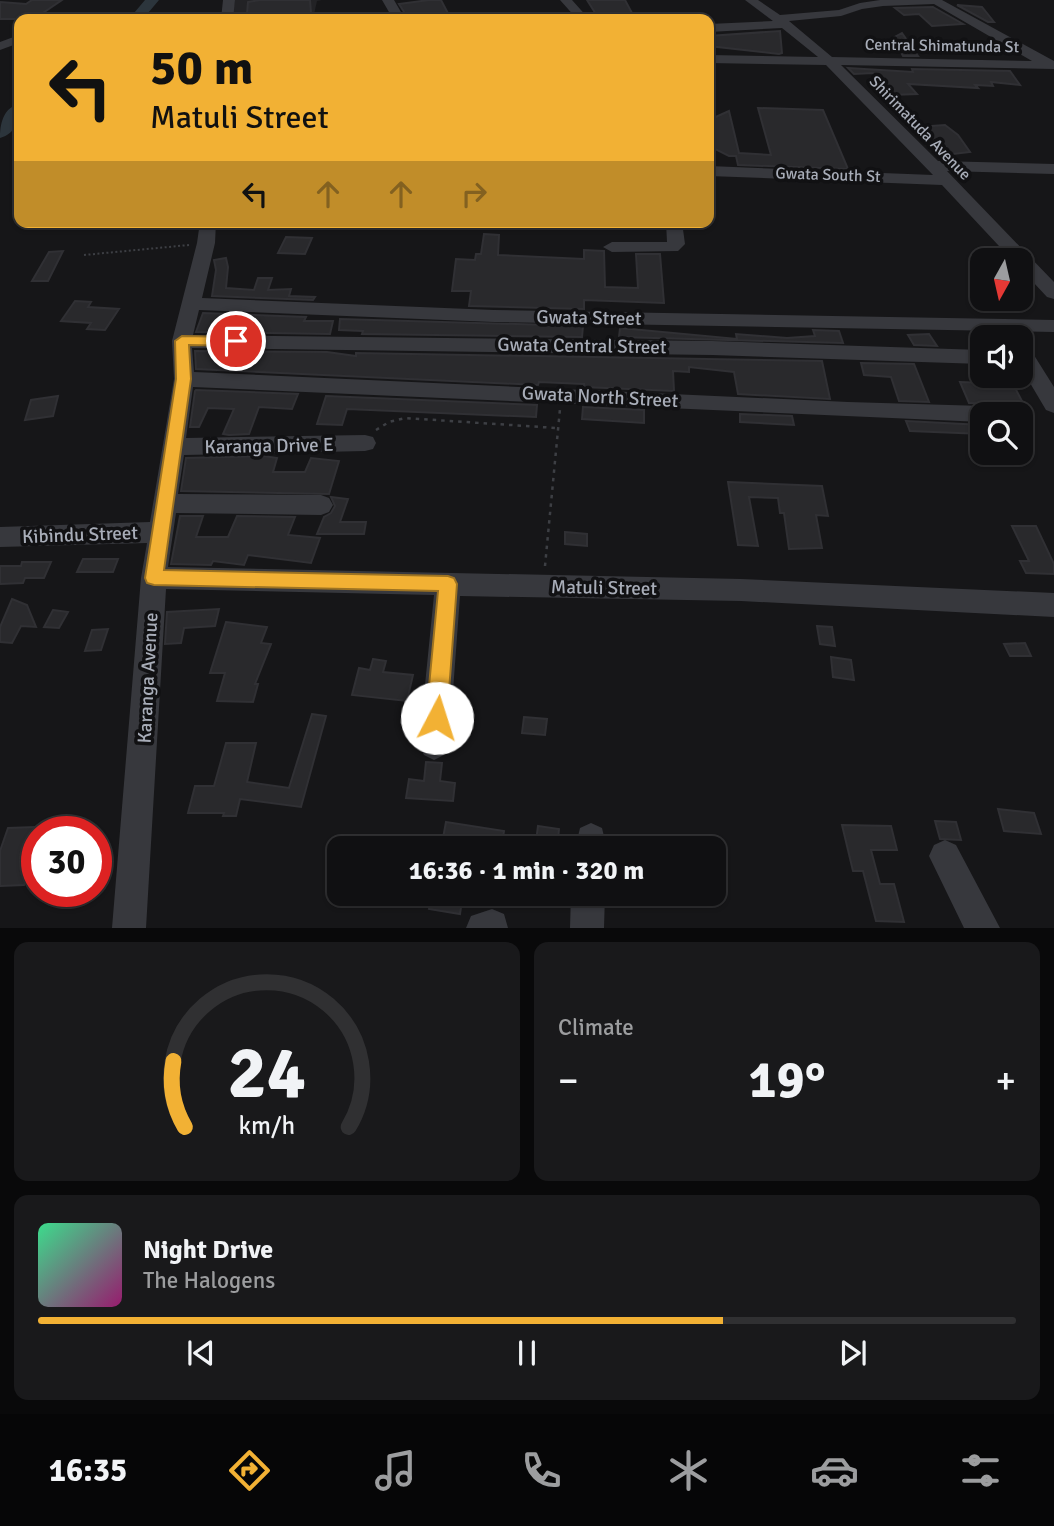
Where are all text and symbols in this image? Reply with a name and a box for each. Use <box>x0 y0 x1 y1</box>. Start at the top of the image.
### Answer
street label: Central Shimatunda St <box>865 35 1020 57</box>
text: 50 m <box>150 38 253 98</box>
icon: left <box>35 42 126 133</box>
street label: Shirimatuda Avenue <box>865 72 975 184</box>
text: Matuli Street <box>150 98 329 137</box>
street label: Gwata South St <box>775 163 881 187</box>
icon: left <box>236 175 274 213</box>
icon: ahead <box>309 175 347 213</box>
icon: ahead <box>382 175 420 213</box>
icon: right <box>455 175 493 213</box>
north arrow <box>970 248 1032 312</box>
map controls <box>970 248 1033 465</box>
street label: Gwata Street <box>536 305 642 331</box>
pin <box>206 311 266 371</box>
icon: arrive <box>217 322 255 360</box>
button: sound <box>970 325 1033 388</box>
street label: Gwata Central Street <box>497 333 667 359</box>
street label: Gwata North Street <box>521 381 679 413</box>
button: search <box>970 402 1033 465</box>
street label: Karanga Drive E <box>204 433 334 459</box>
street label: Kibindu Street <box>22 521 139 549</box>
street label: Matuli Street <box>551 575 658 601</box>
street label: Karanga Avenue <box>133 612 163 744</box>
position arrow <box>400 681 474 755</box>
speed limit sign: 30 <box>21 816 112 907</box>
text: 16:36 · 1 min · 320 m <box>409 855 644 887</box>
text: Climate <box>558 1013 634 1042</box>
text: 24 <box>228 1030 306 1119</box>
text: 19° <box>749 1048 825 1112</box>
text: − <box>558 1057 579 1104</box>
text: + <box>995 1057 1016 1104</box>
text: km/h <box>239 1110 295 1141</box>
text: Night Drive <box>143 1234 273 1266</box>
text: The Halogens <box>143 1266 275 1295</box>
icon: previous <box>182 1334 220 1372</box>
icon: pause <box>508 1334 546 1372</box>
icon: next <box>834 1334 872 1372</box>
icon: directions <box>225 1446 274 1495</box>
icon: music <box>371 1446 420 1495</box>
icon: phone <box>517 1446 566 1495</box>
icon: climate <box>664 1446 713 1495</box>
icon: car <box>810 1446 859 1495</box>
icon: filters <box>956 1446 1005 1495</box>
text: 16:35 <box>49 1451 127 1490</box>

